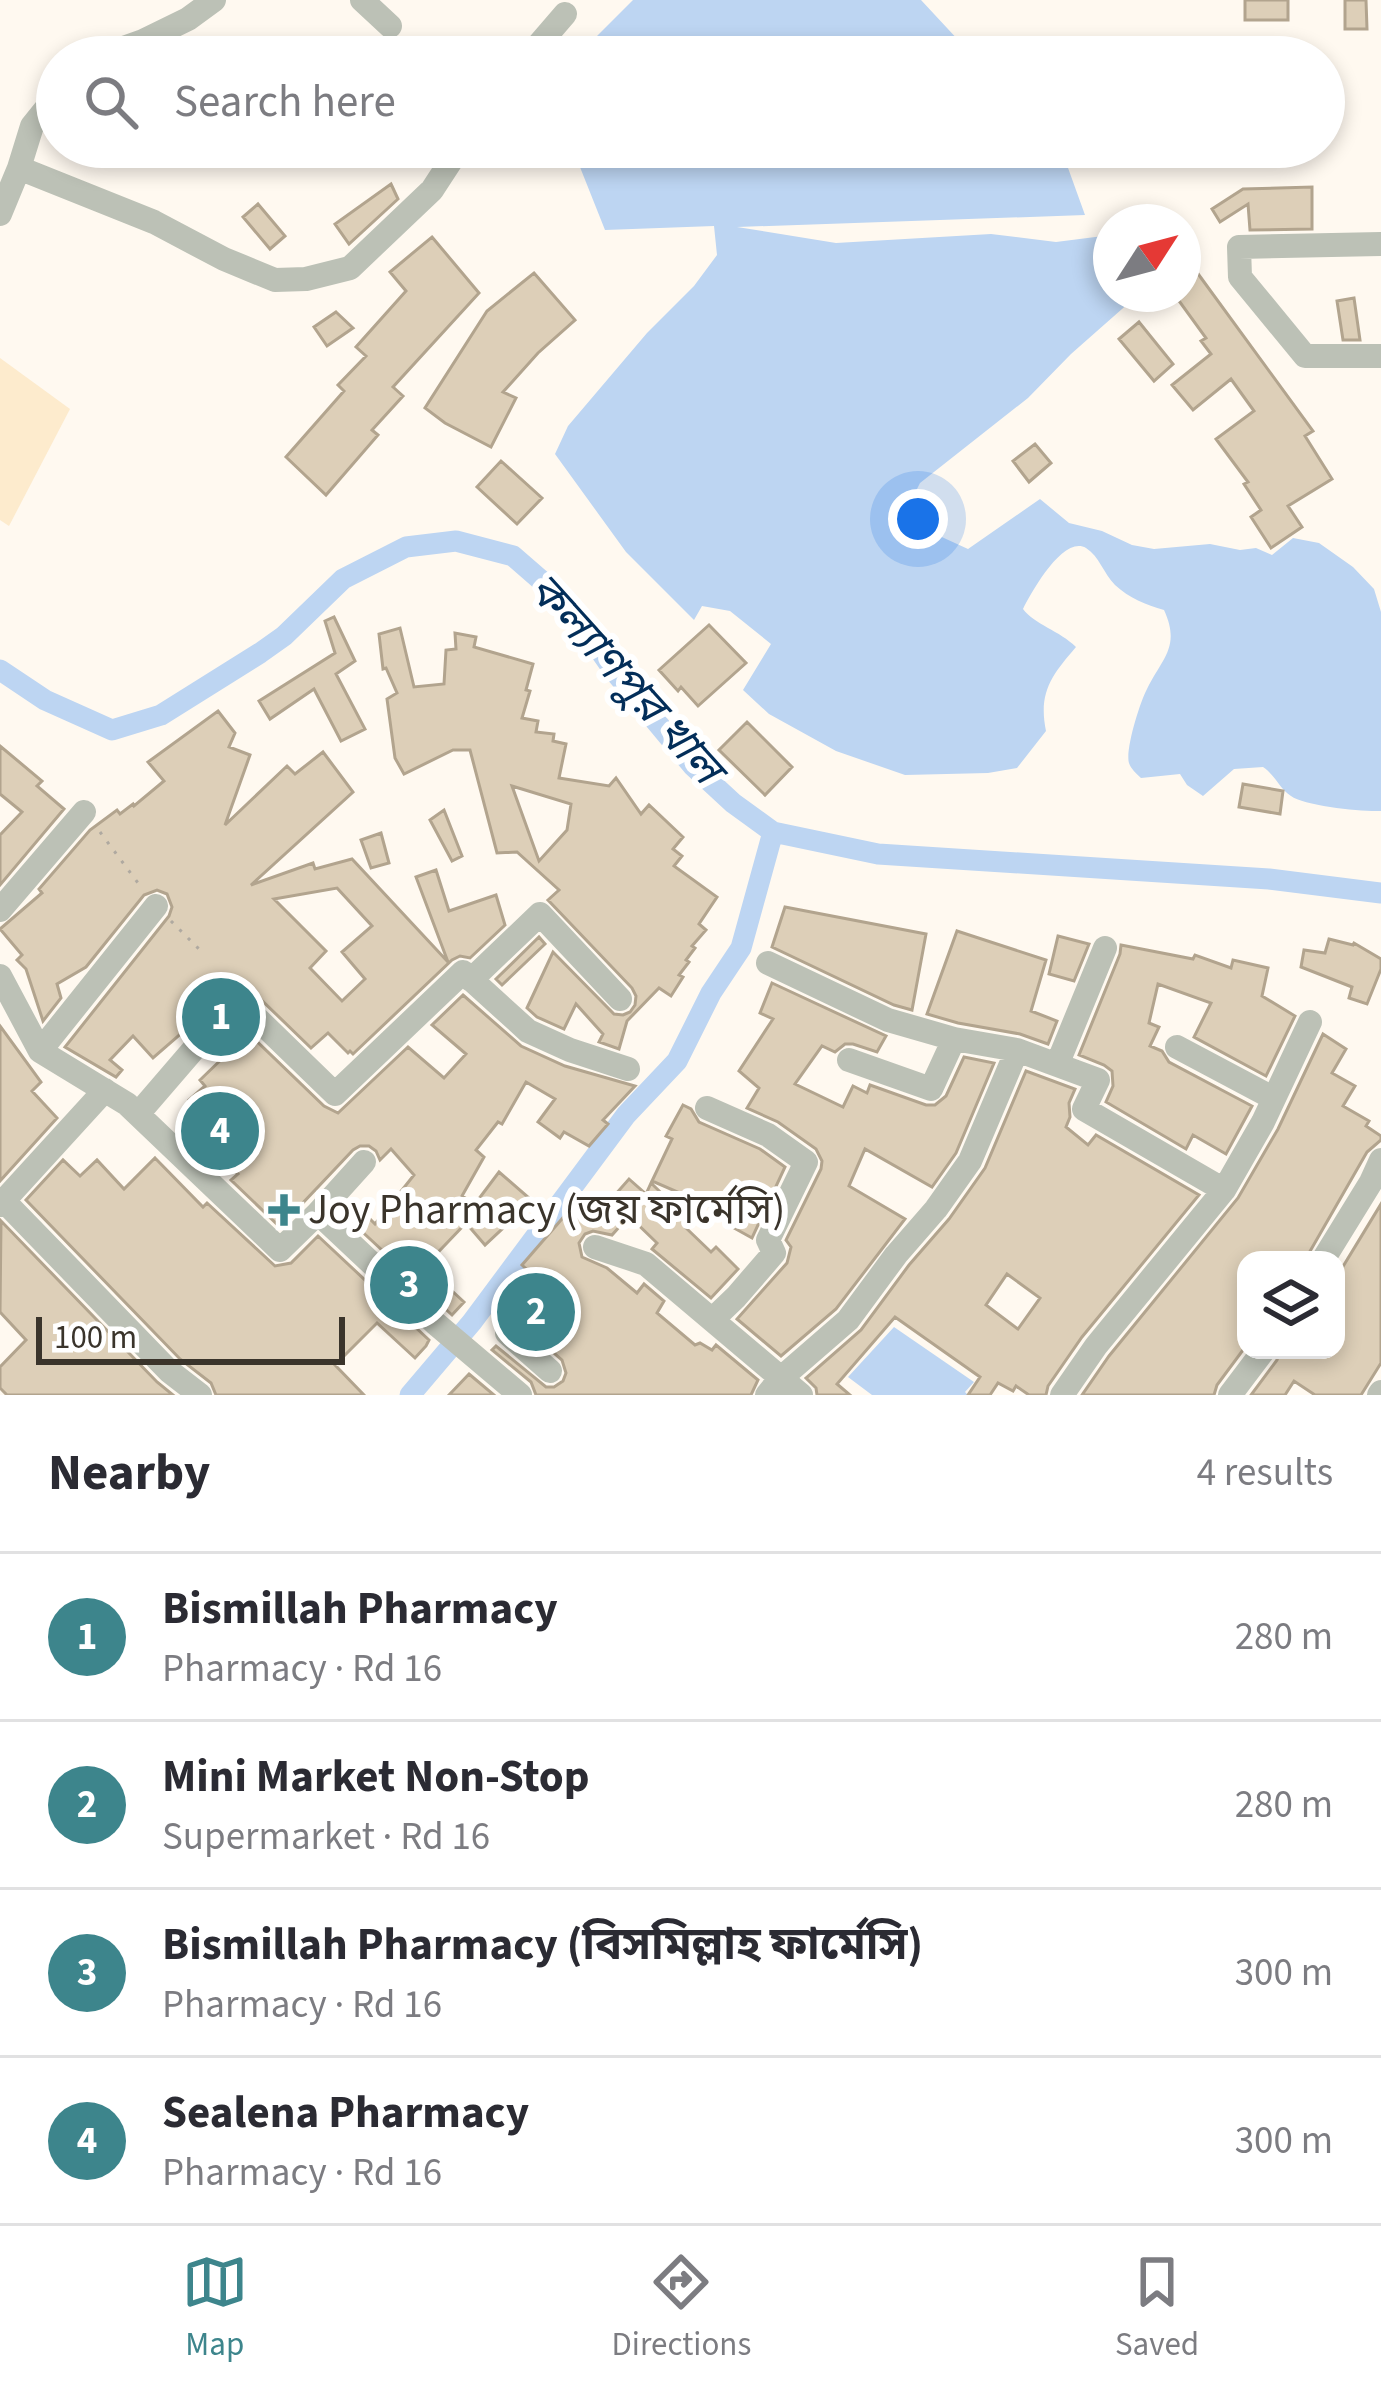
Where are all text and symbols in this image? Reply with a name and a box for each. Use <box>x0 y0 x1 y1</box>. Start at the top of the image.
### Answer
search box <box>36 36 1345 168</box>
icon: search <box>78 69 144 135</box>
text: Search here <box>174 70 396 134</box>
north arrow <box>1093 204 1201 312</box>
your location <box>888 489 948 549</box>
water label: কল্যাণপুর খাল <box>513 560 742 804</box>
pin: 1 <box>182 972 260 1062</box>
pin: 4 <box>181 1086 259 1176</box>
place label: Joy Pharmacy (জয় ফার্মেসি) <box>308 1180 785 1240</box>
marker: Joy Pharmacy (জয় ফার্মেসি) <box>271 1197 297 1223</box>
pin: 3 <box>370 1240 448 1330</box>
map controls <box>1237 1251 1345 1359</box>
button: layers <box>1237 1251 1345 1359</box>
pin: 2 <box>497 1267 575 1357</box>
scale bar <box>36 1311 345 1364</box>
text: 100 m <box>54 1314 137 1361</box>
text: Nearby <box>48 1437 210 1509</box>
text: 4 results <box>1197 1445 1333 1501</box>
text: Bismillah Pharmacy <box>162 1577 558 1641</box>
text: 1 <box>77 1609 97 1665</box>
text: 280 m <box>1235 1609 1333 1665</box>
text: Pharmacy · Rd 16 <box>162 1641 442 1697</box>
text: Mini Market Non-Stop <box>162 1745 590 1809</box>
text: 2 <box>77 1777 97 1833</box>
text: 280 m <box>1235 1777 1333 1833</box>
text: Supermarket · Rd 16 <box>162 1809 490 1865</box>
text: Bismillah Pharmacy (বিসমিল্লাহ ফার্মেসি) <box>162 1913 923 1977</box>
text: 3 <box>77 1945 97 2001</box>
text: 300 m <box>1235 1945 1333 2001</box>
text: Pharmacy · Rd 16 <box>162 1977 442 2033</box>
text: Sealena Pharmacy <box>162 2081 529 2145</box>
text: 4 <box>77 2113 97 2169</box>
text: 300 m <box>1235 2113 1333 2169</box>
text: Pharmacy · Rd 16 <box>162 2145 442 2201</box>
tab: Map <box>182 2249 248 2368</box>
tab: Directions <box>612 2249 751 2368</box>
tab: Saved <box>1115 2249 1199 2368</box>

